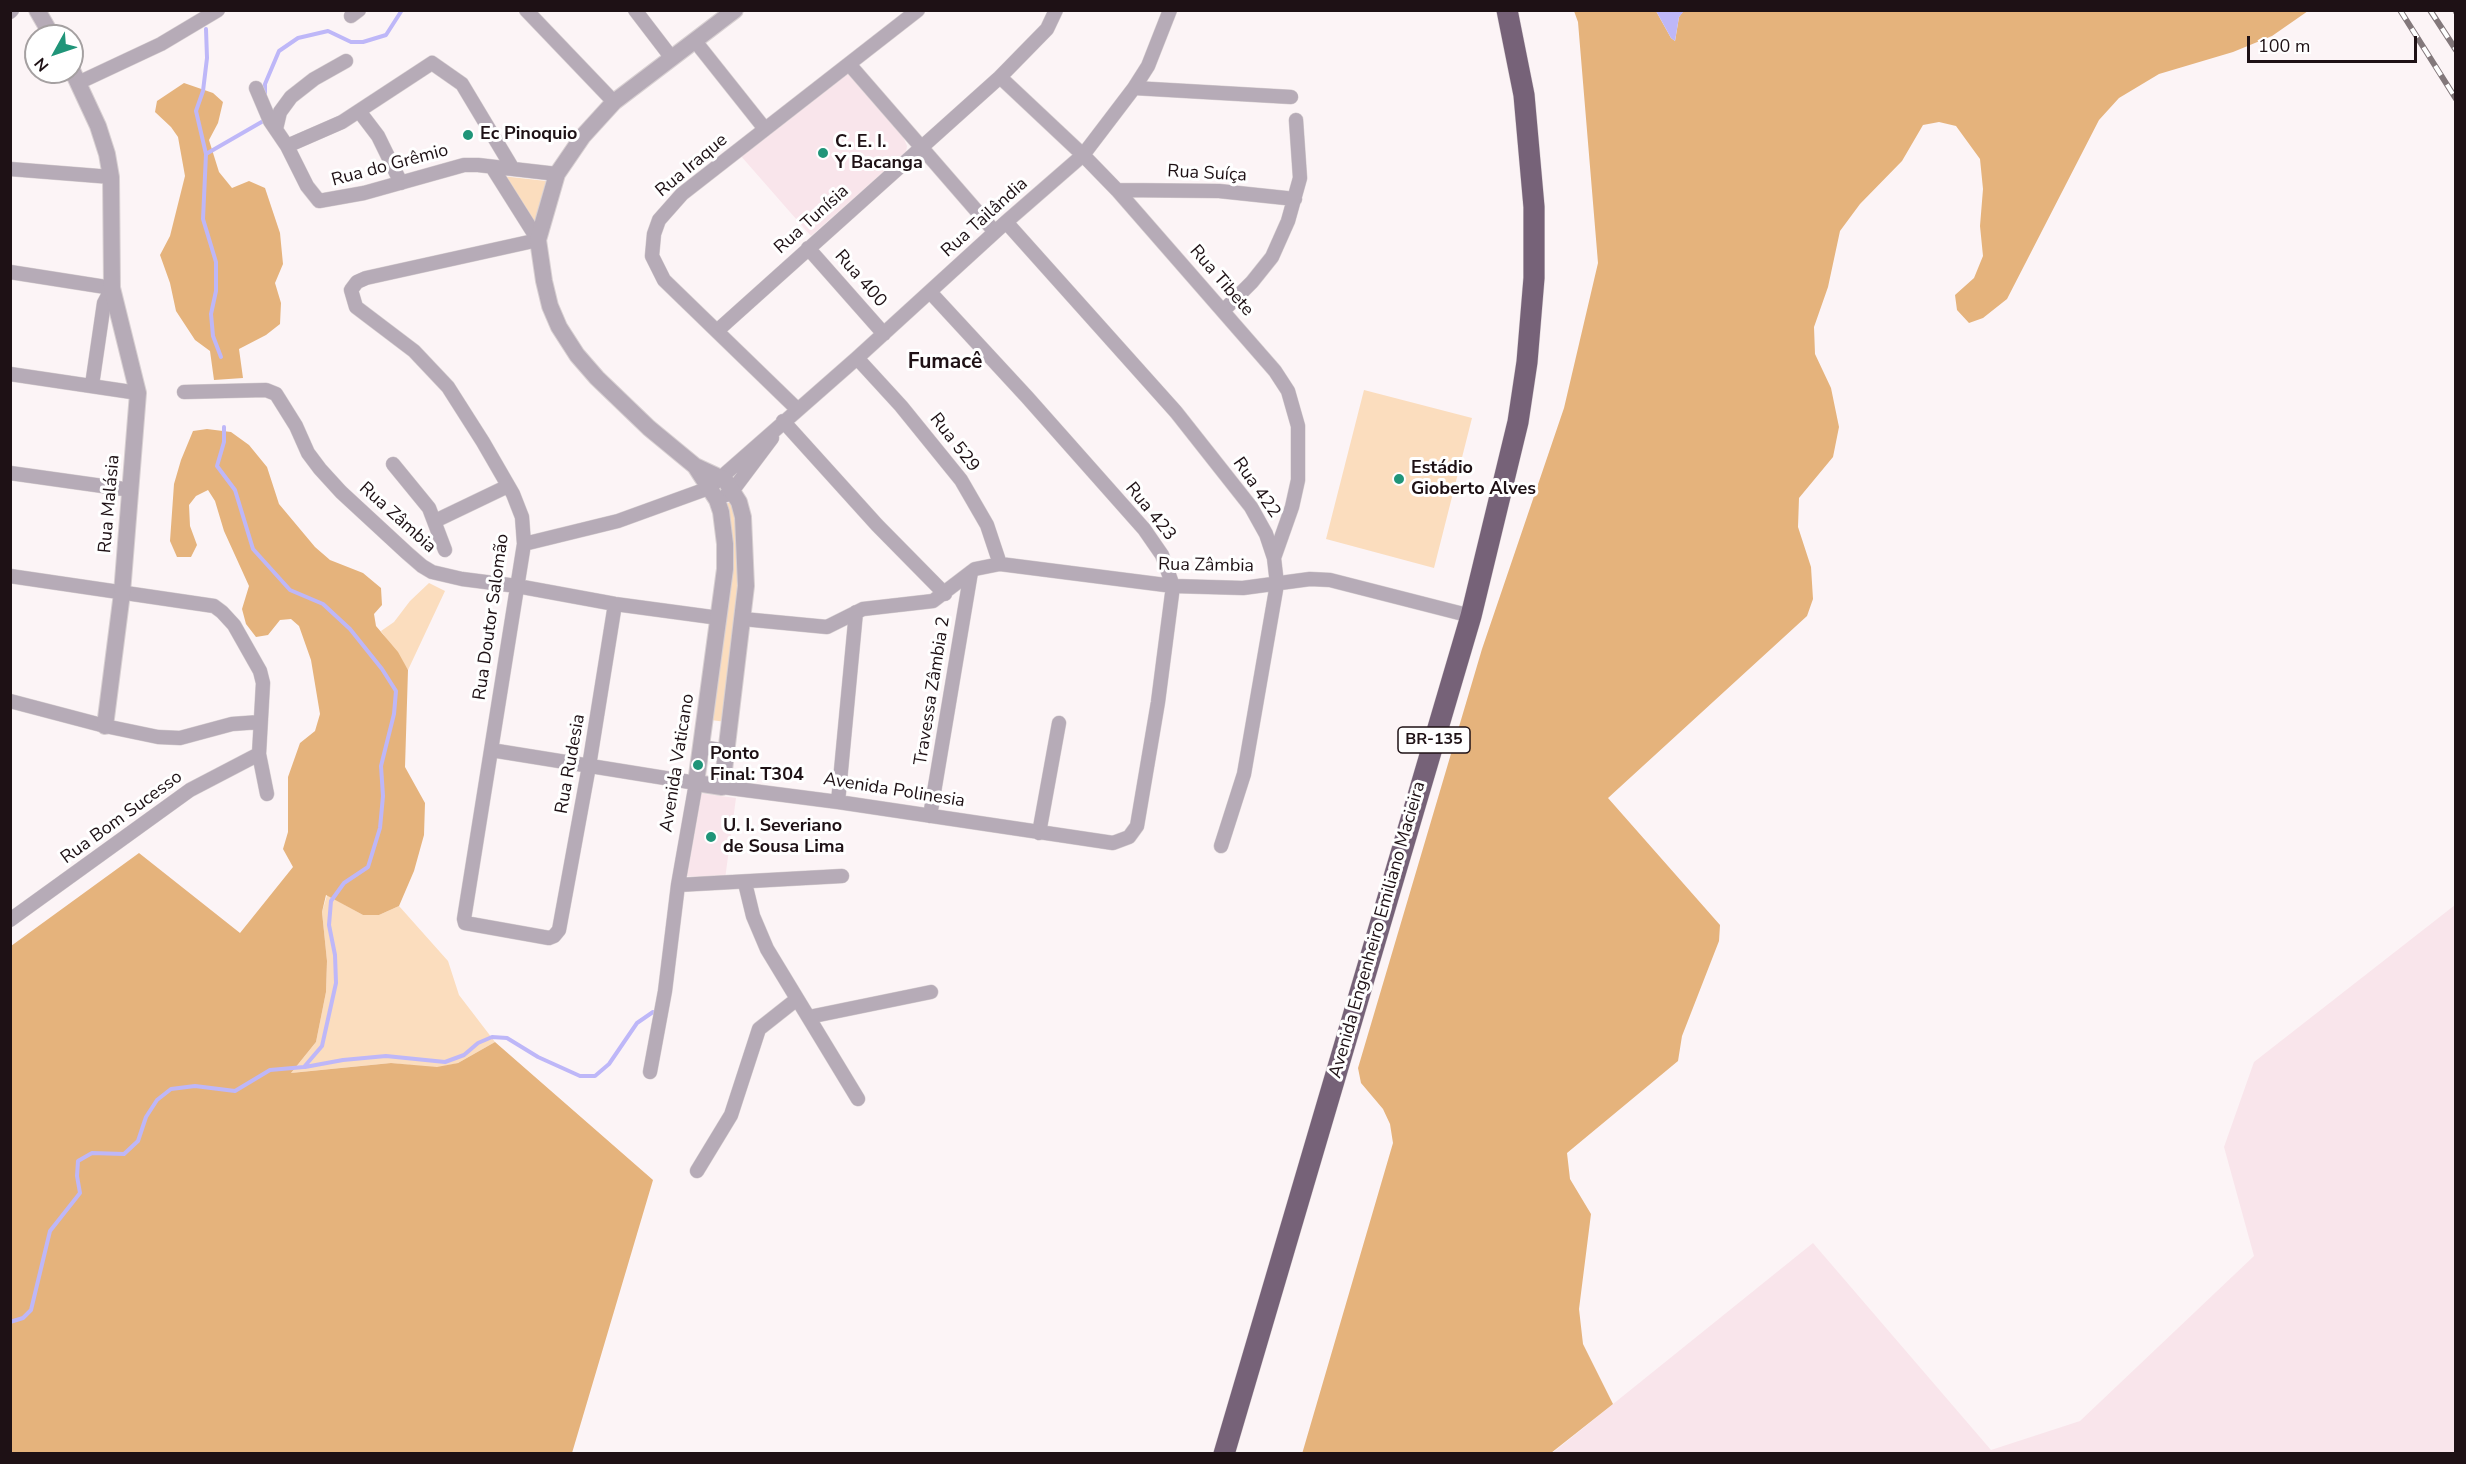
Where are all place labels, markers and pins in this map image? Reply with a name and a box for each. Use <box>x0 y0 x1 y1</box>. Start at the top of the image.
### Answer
place label: Ec Pinoquio <box>480 124 577 146</box>
marker: Ec Pinoquio <box>461 128 475 142</box>
place label: C. E. I. Y Bacanga <box>835 132 923 174</box>
marker: C. E. I. Y Bacanga <box>816 146 830 160</box>
place label: Estádio Gioberto Alves <box>1411 458 1536 500</box>
marker: Estádio Gioberto Alves <box>1392 472 1406 486</box>
place label: Ponto Final: T304 <box>710 744 804 786</box>
marker: Ponto Final: T304 <box>691 758 705 772</box>
place label: U. I. Severiano de Sousa Lima <box>723 816 844 858</box>
marker: U. I. Severiano de Sousa Lima <box>704 830 718 844</box>

